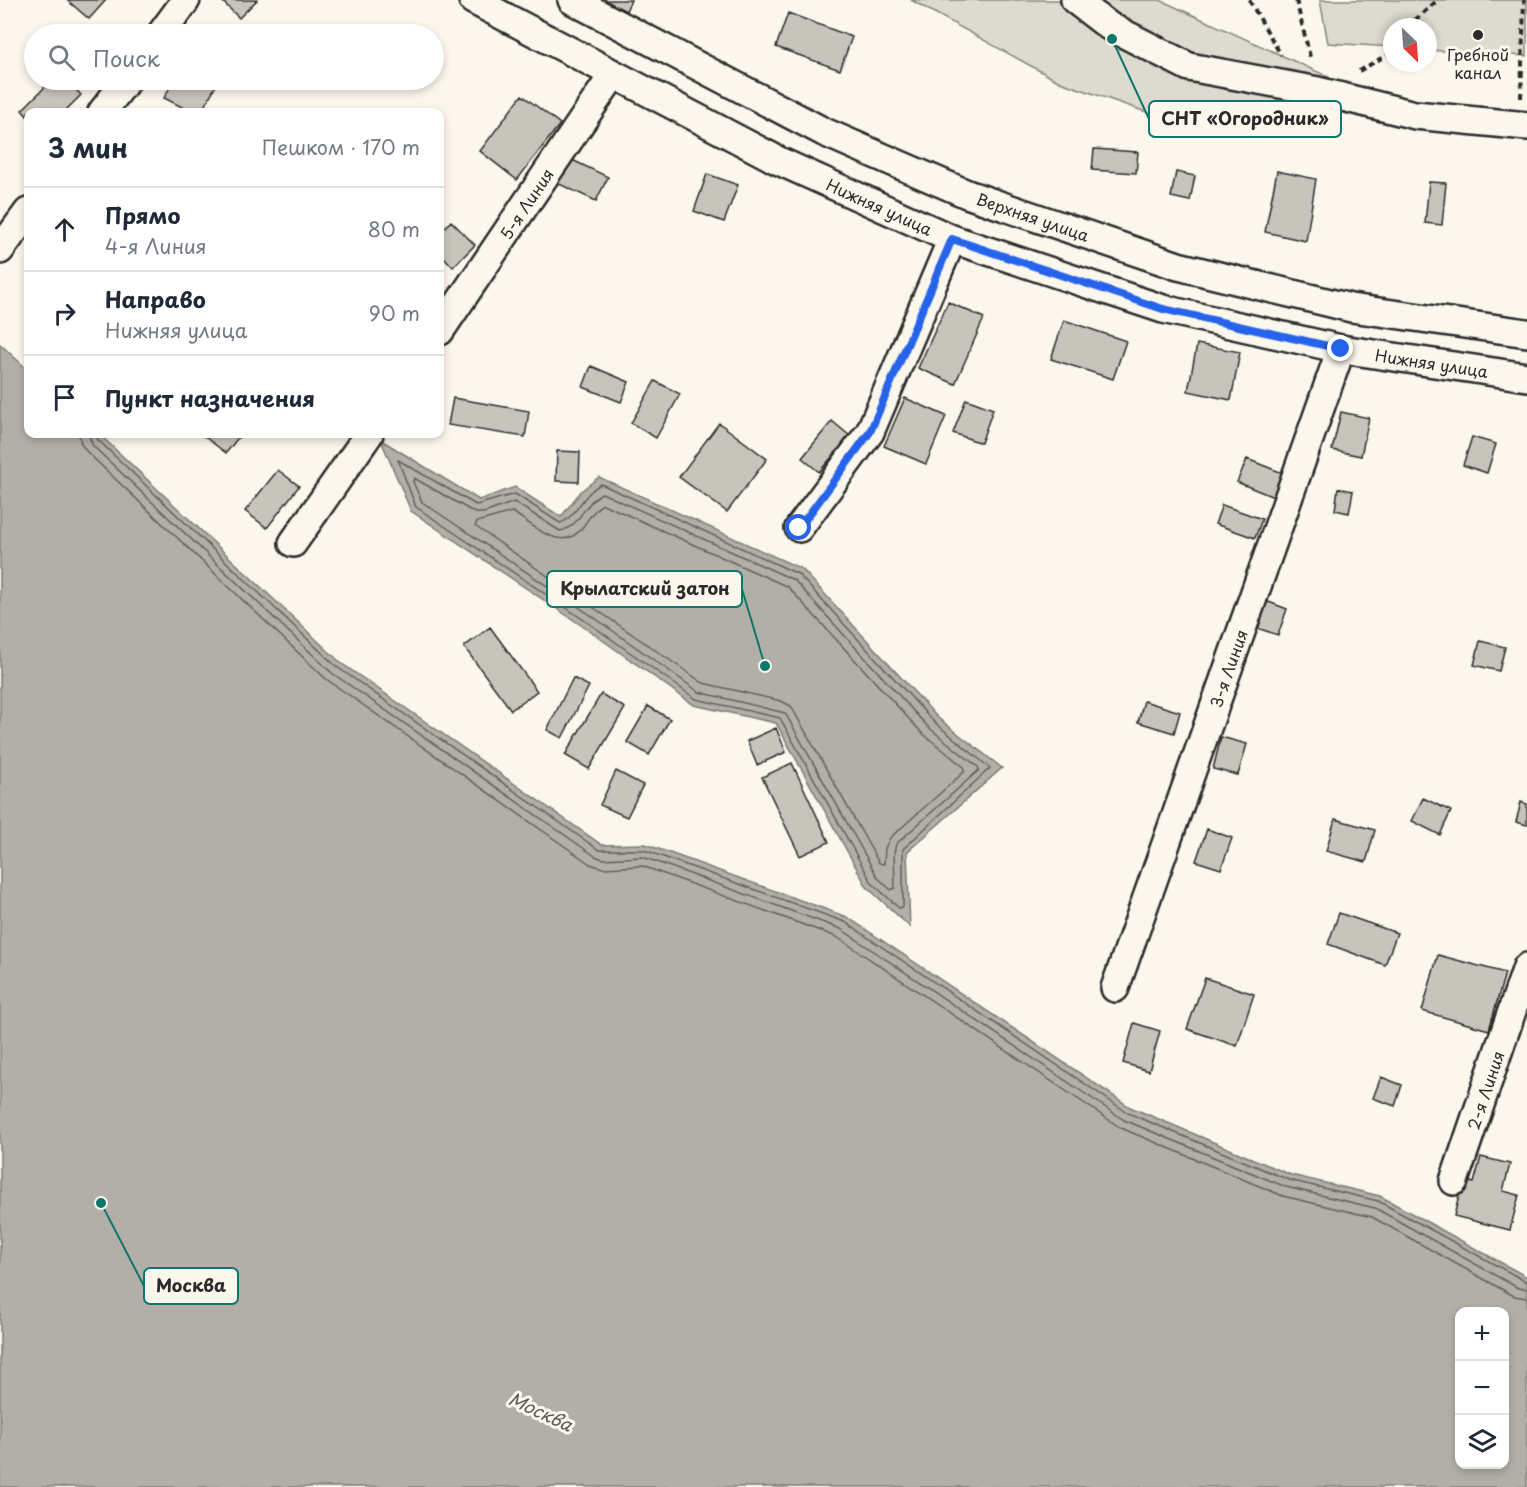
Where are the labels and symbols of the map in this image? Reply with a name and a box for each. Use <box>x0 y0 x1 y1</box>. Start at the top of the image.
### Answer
north arrow <box>1383 18 1437 72</box>
marker: Гребной канал <box>1471 28 1485 42</box>
place label: Гребной канал <box>1447 42 1509 84</box>
callout: СНТ «Огородник» <box>1149 101 1341 137</box>
text: СНТ «Огородник» <box>1161 104 1329 131</box>
street label: 5-я Линия <box>494 163 559 244</box>
street label: Нижняя улица <box>823 172 936 241</box>
street label: Верхняя улица <box>973 186 1093 247</box>
route end <box>1327 335 1353 361</box>
street label: Нижняя улица <box>1374 342 1490 383</box>
route start <box>785 514 811 540</box>
callout: Крылатский затон <box>547 571 742 607</box>
text: Крылатский затон <box>560 574 730 601</box>
street label: 3-я Линия <box>1203 626 1253 711</box>
street label: 2-я Линия <box>1460 1047 1510 1133</box>
callout: Москва <box>144 1268 238 1304</box>
text: Москва <box>156 1271 226 1298</box>
water label: Москва <box>505 1385 578 1438</box>

